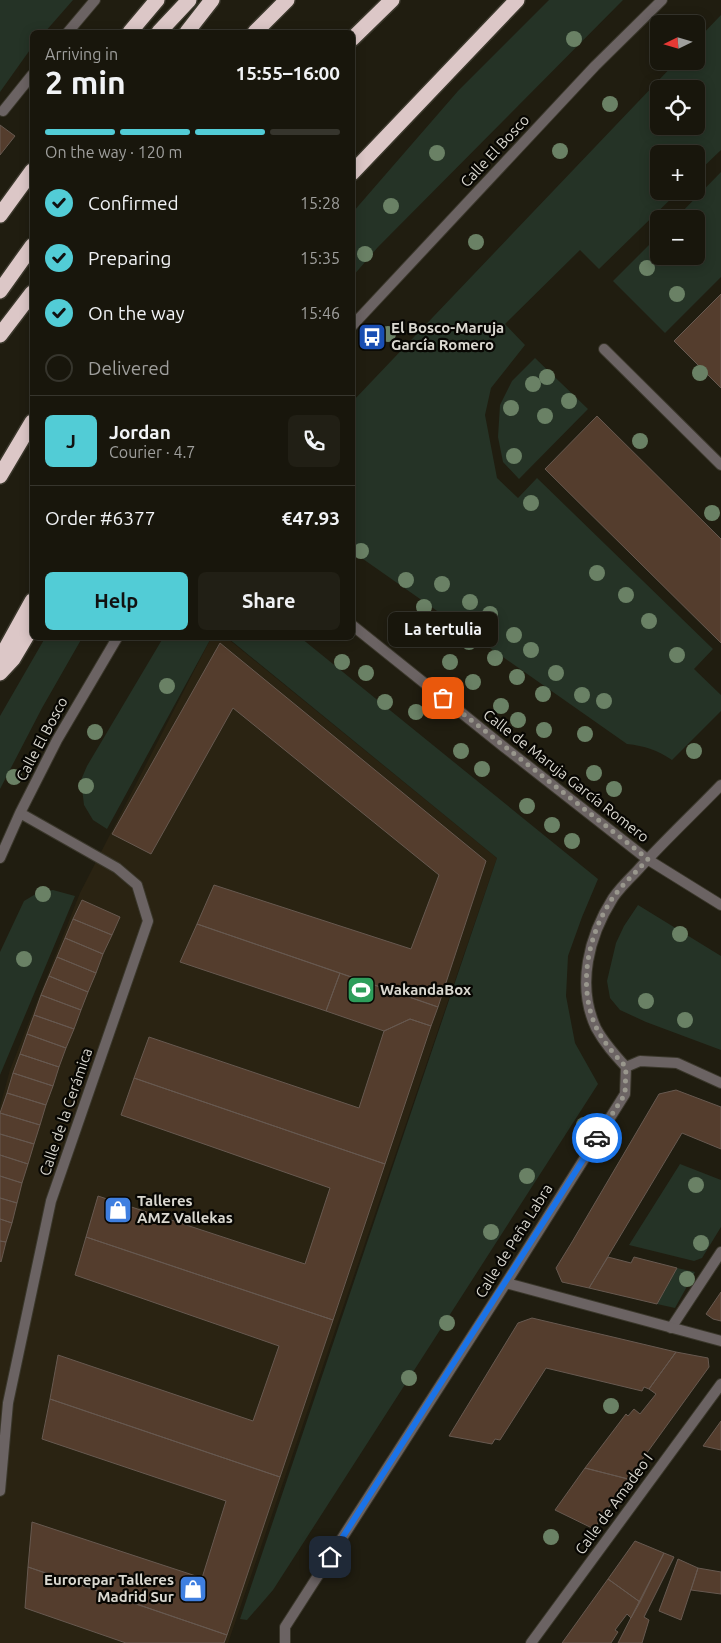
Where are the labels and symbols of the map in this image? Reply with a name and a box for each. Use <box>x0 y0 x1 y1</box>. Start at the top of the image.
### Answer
north arrow <box>650 15 705 70</box>
street label: Calle El Bosco <box>457 111 532 190</box>
place label: El Bosco-Maruja García Romero <box>391 319 504 353</box>
bus stop icon: El Bosco-Maruja García Romero <box>357 322 387 352</box>
callout: La tertulia <box>388 613 498 648</box>
pin <box>422 677 464 719</box>
street label: Calle El Bosco <box>12 694 71 784</box>
street label: Calle de Maruja García Romero <box>480 706 653 846</box>
sports icon: WakandaBox <box>346 975 376 1005</box>
place label: WakandaBox <box>380 981 471 998</box>
street label: Calle de la Cerámica <box>36 1046 95 1178</box>
courier <box>572 1113 622 1163</box>
street label: Calle de Peña Labra <box>472 1181 556 1301</box>
place label: Talleres AMZ Vallekas <box>137 1192 233 1226</box>
shop icon: Talleres AMZ Vallekas <box>103 1195 133 1225</box>
street label: Calle de Amadeo I <box>571 1450 656 1557</box>
pin <box>309 1536 351 1578</box>
place label: Eurorepar Talleres Madrid Sur <box>44 1571 175 1605</box>
shop icon: Eurorepar Talleres Madrid Sur <box>178 1574 208 1604</box>

